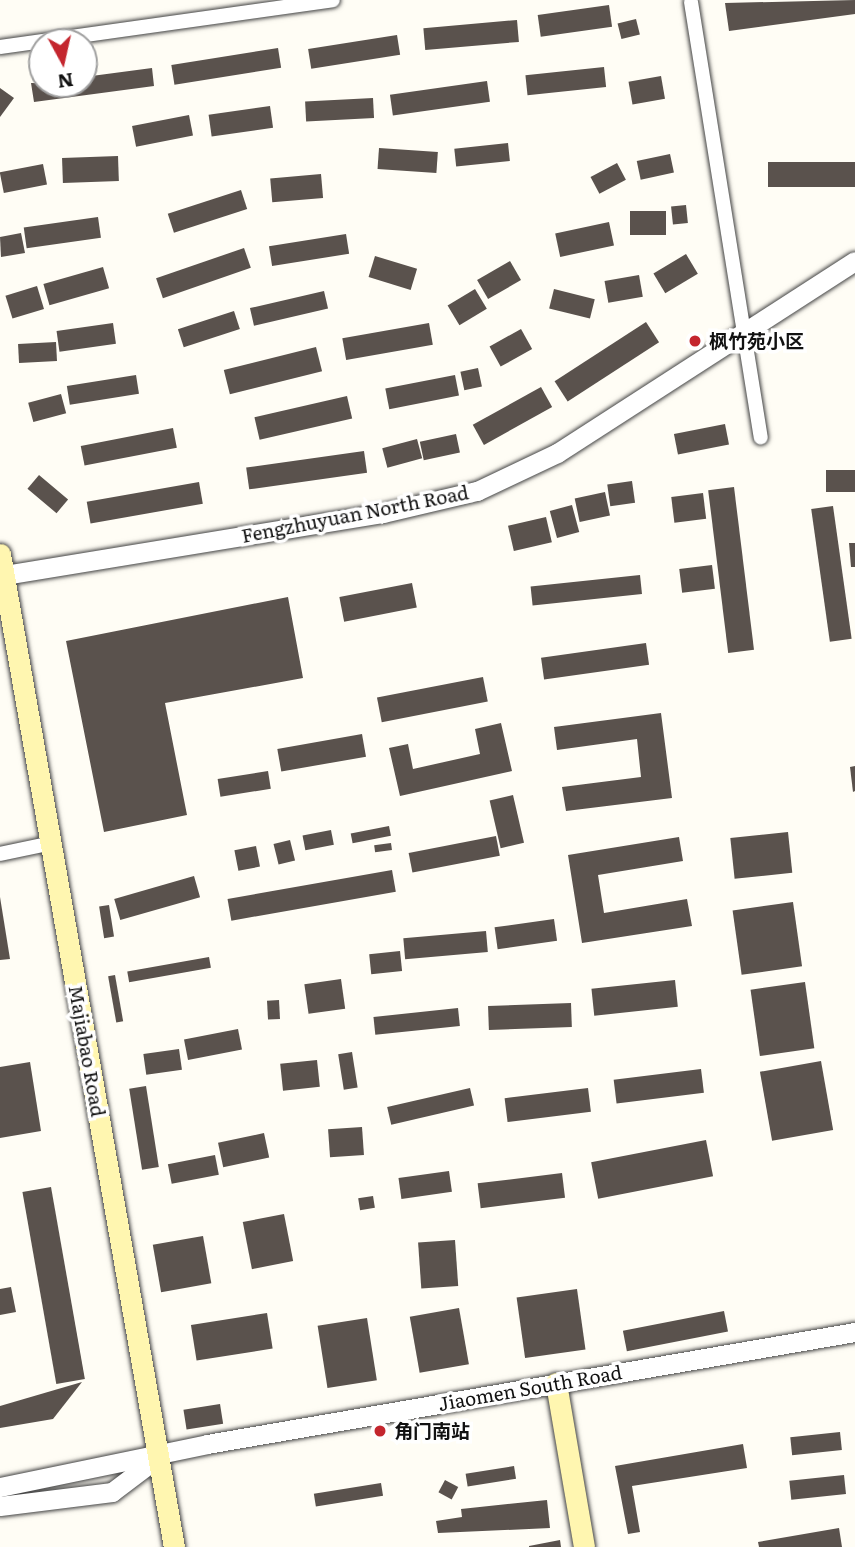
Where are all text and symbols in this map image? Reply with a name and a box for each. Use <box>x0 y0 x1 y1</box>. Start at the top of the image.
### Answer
north arrow <box>28 28 98 98</box>
text: N <box>56 67 75 97</box>
place label: 枫竹苑小区 <box>709 330 804 352</box>
marker: 枫竹苑小区 <box>687 333 703 349</box>
street label: Fengzhuyuan North Road <box>239 481 471 547</box>
street label: Majiabao Road <box>64 983 110 1119</box>
street label: Jiaomen South Road <box>436 1361 624 1415</box>
place label: 角门南站 <box>394 1420 470 1442</box>
marker: 角门南站 <box>372 1423 388 1439</box>

